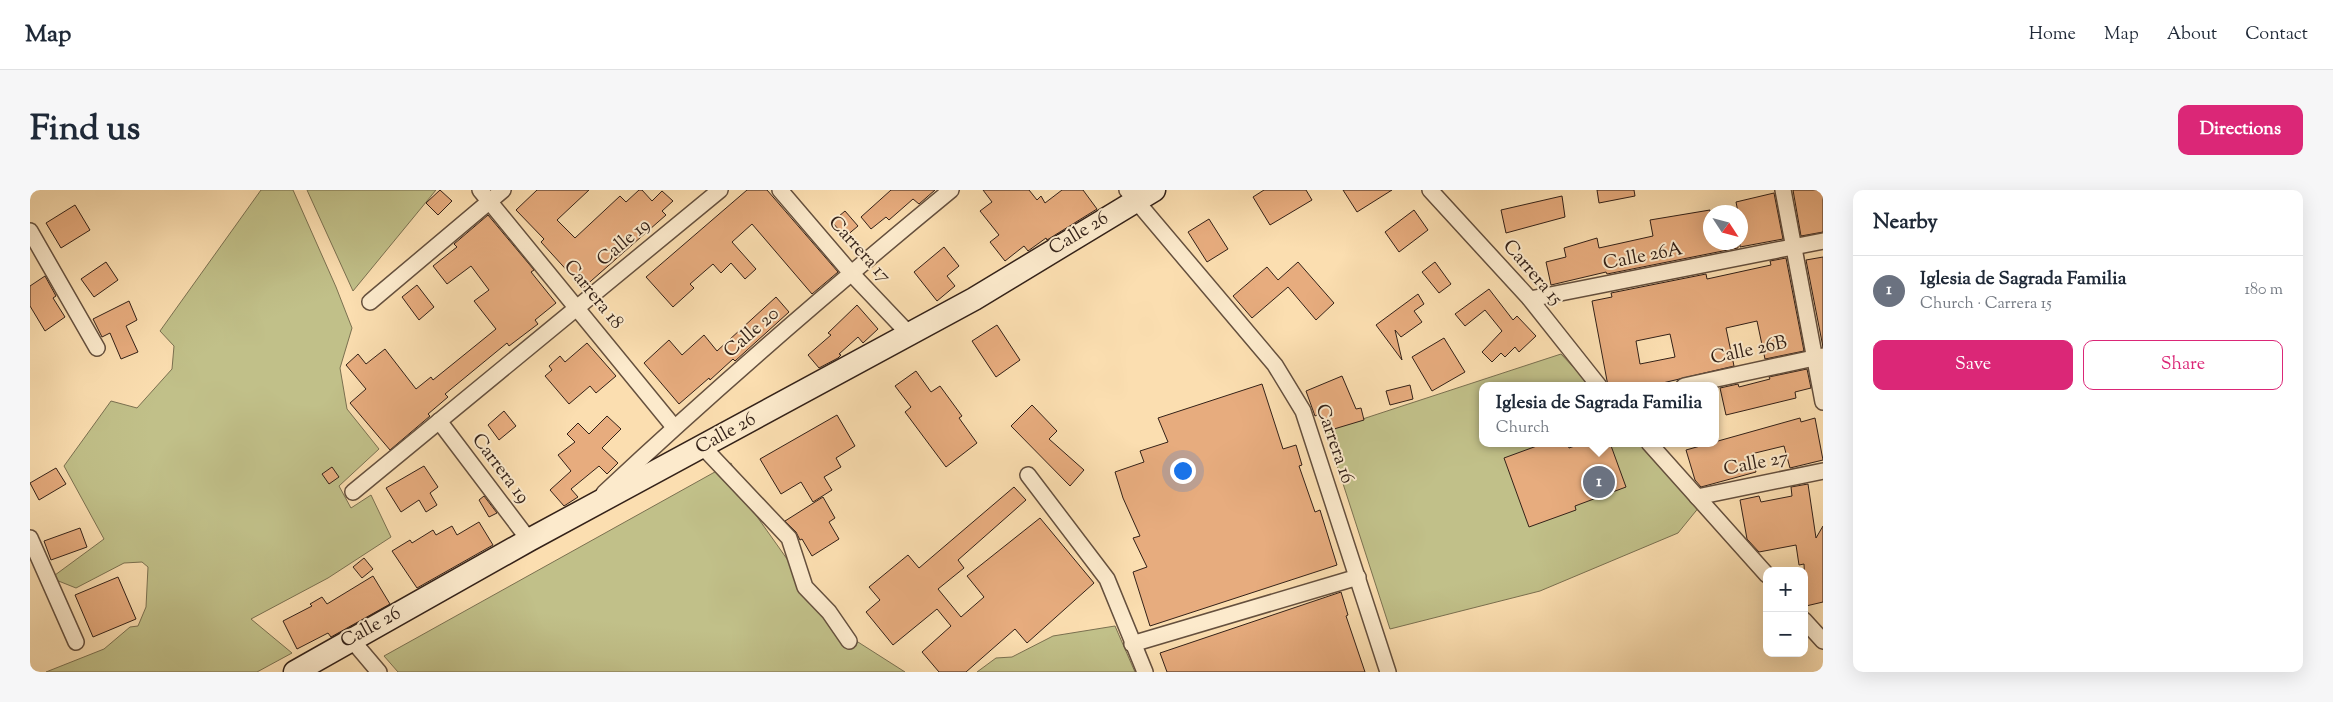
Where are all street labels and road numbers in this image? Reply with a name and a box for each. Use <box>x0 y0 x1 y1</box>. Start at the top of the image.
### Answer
street label: Calle 26 <box>1044 206 1114 262</box>
street label: Carrera 17 <box>821 210 897 290</box>
street label: Calle 19 <box>591 213 657 273</box>
street label: Carrera 15 <box>1496 234 1569 312</box>
street label: Calle 26A <box>1601 236 1686 278</box>
street label: Carrera 18 <box>557 254 629 336</box>
street label: Calle 20 <box>718 301 786 365</box>
street label: Calle 26B <box>1708 330 1790 372</box>
street label: Carrera 16 <box>1308 401 1360 487</box>
street label: Calle 26 <box>691 406 761 462</box>
street label: Carrera 19 <box>465 428 535 510</box>
street label: Calle 27 <box>1721 444 1791 484</box>
street label: Calle 26 <box>336 600 406 656</box>

